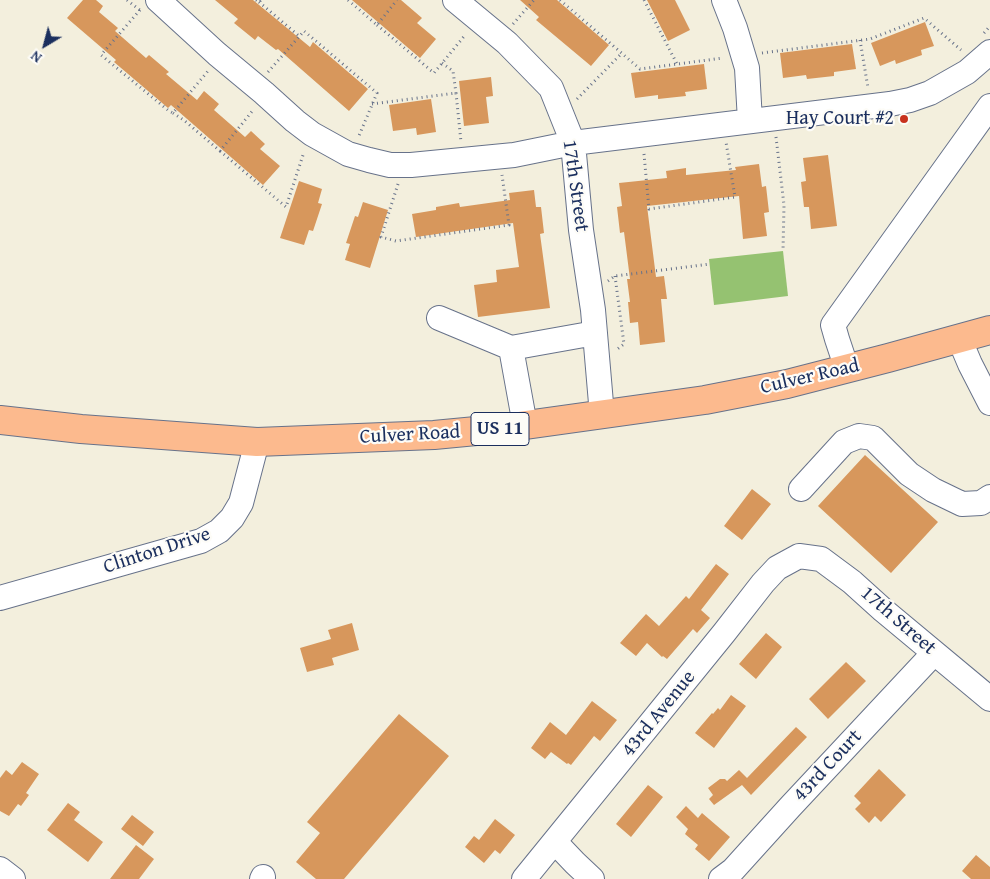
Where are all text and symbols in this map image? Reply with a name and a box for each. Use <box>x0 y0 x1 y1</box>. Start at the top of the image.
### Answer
north arrow <box>20 20 70 70</box>
text: N <box>26 46 46 68</box>
place label: Hay Court #2 <box>786 107 894 131</box>
marker: Hay Court #2 <box>898 113 910 125</box>
street label: 17th Street <box>557 139 593 233</box>
street label: Culver Road <box>758 354 862 400</box>
road number: US 11 <box>471 412 529 446</box>
street label: Culver Road <box>359 420 461 450</box>
street label: Clinton Drive <box>100 522 214 580</box>
street label: 17th Street <box>855 582 941 660</box>
street label: 43rd Avenue <box>617 666 701 762</box>
street label: 43rd Court <box>789 725 867 807</box>

